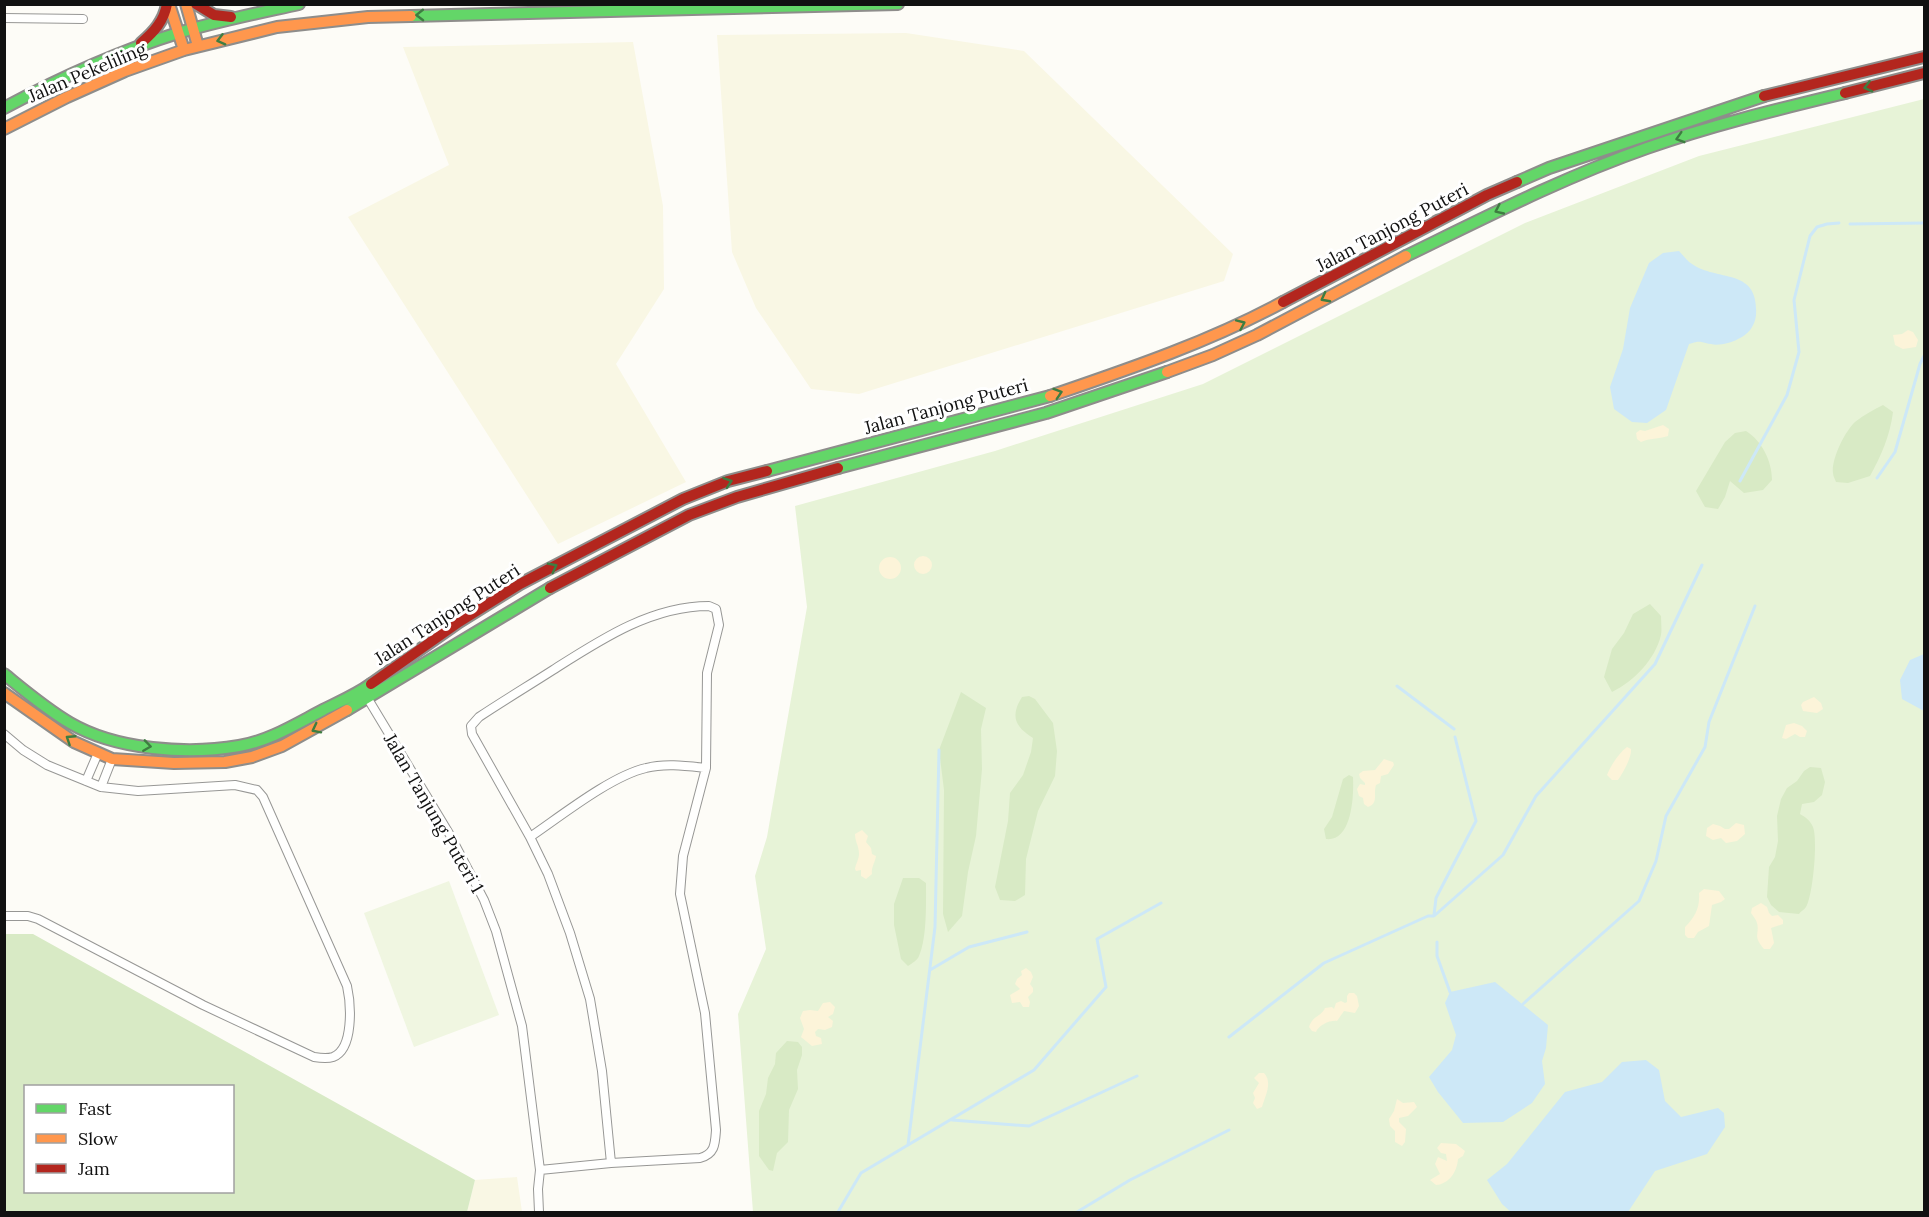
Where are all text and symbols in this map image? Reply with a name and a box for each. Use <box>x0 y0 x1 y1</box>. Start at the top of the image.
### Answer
one-way arrow <box>415 9 424 22</box>
one-way arrow <box>216 32 226 45</box>
street label: Jalan Pekeliling <box>24 36 151 108</box>
one-way arrow <box>1863 80 1873 93</box>
one-way arrow <box>1675 131 1686 143</box>
street label: Jalan Tanjong Puteri <box>1311 177 1472 277</box>
one-way arrow <box>1494 202 1505 214</box>
one-way arrow <box>1321 291 1331 302</box>
one-way arrow <box>1234 320 1245 332</box>
street label: Jalan Tanjong Puteri <box>861 373 1031 439</box>
one-way arrow <box>1052 387 1063 400</box>
one-way arrow <box>722 477 733 489</box>
street label: Jalan Tanjong Puteri <box>369 558 524 670</box>
one-way arrow <box>546 563 557 574</box>
one-way arrow <box>311 721 322 733</box>
street label: Jalan Tanjung Puteri 1 <box>378 728 489 897</box>
one-way arrow <box>65 735 76 746</box>
one-way arrow <box>143 740 152 752</box>
legend <box>24 1085 234 1193</box>
text: Fast <box>78 1097 112 1120</box>
text: Slow <box>78 1127 118 1150</box>
text: Jam <box>77 1157 110 1180</box>

